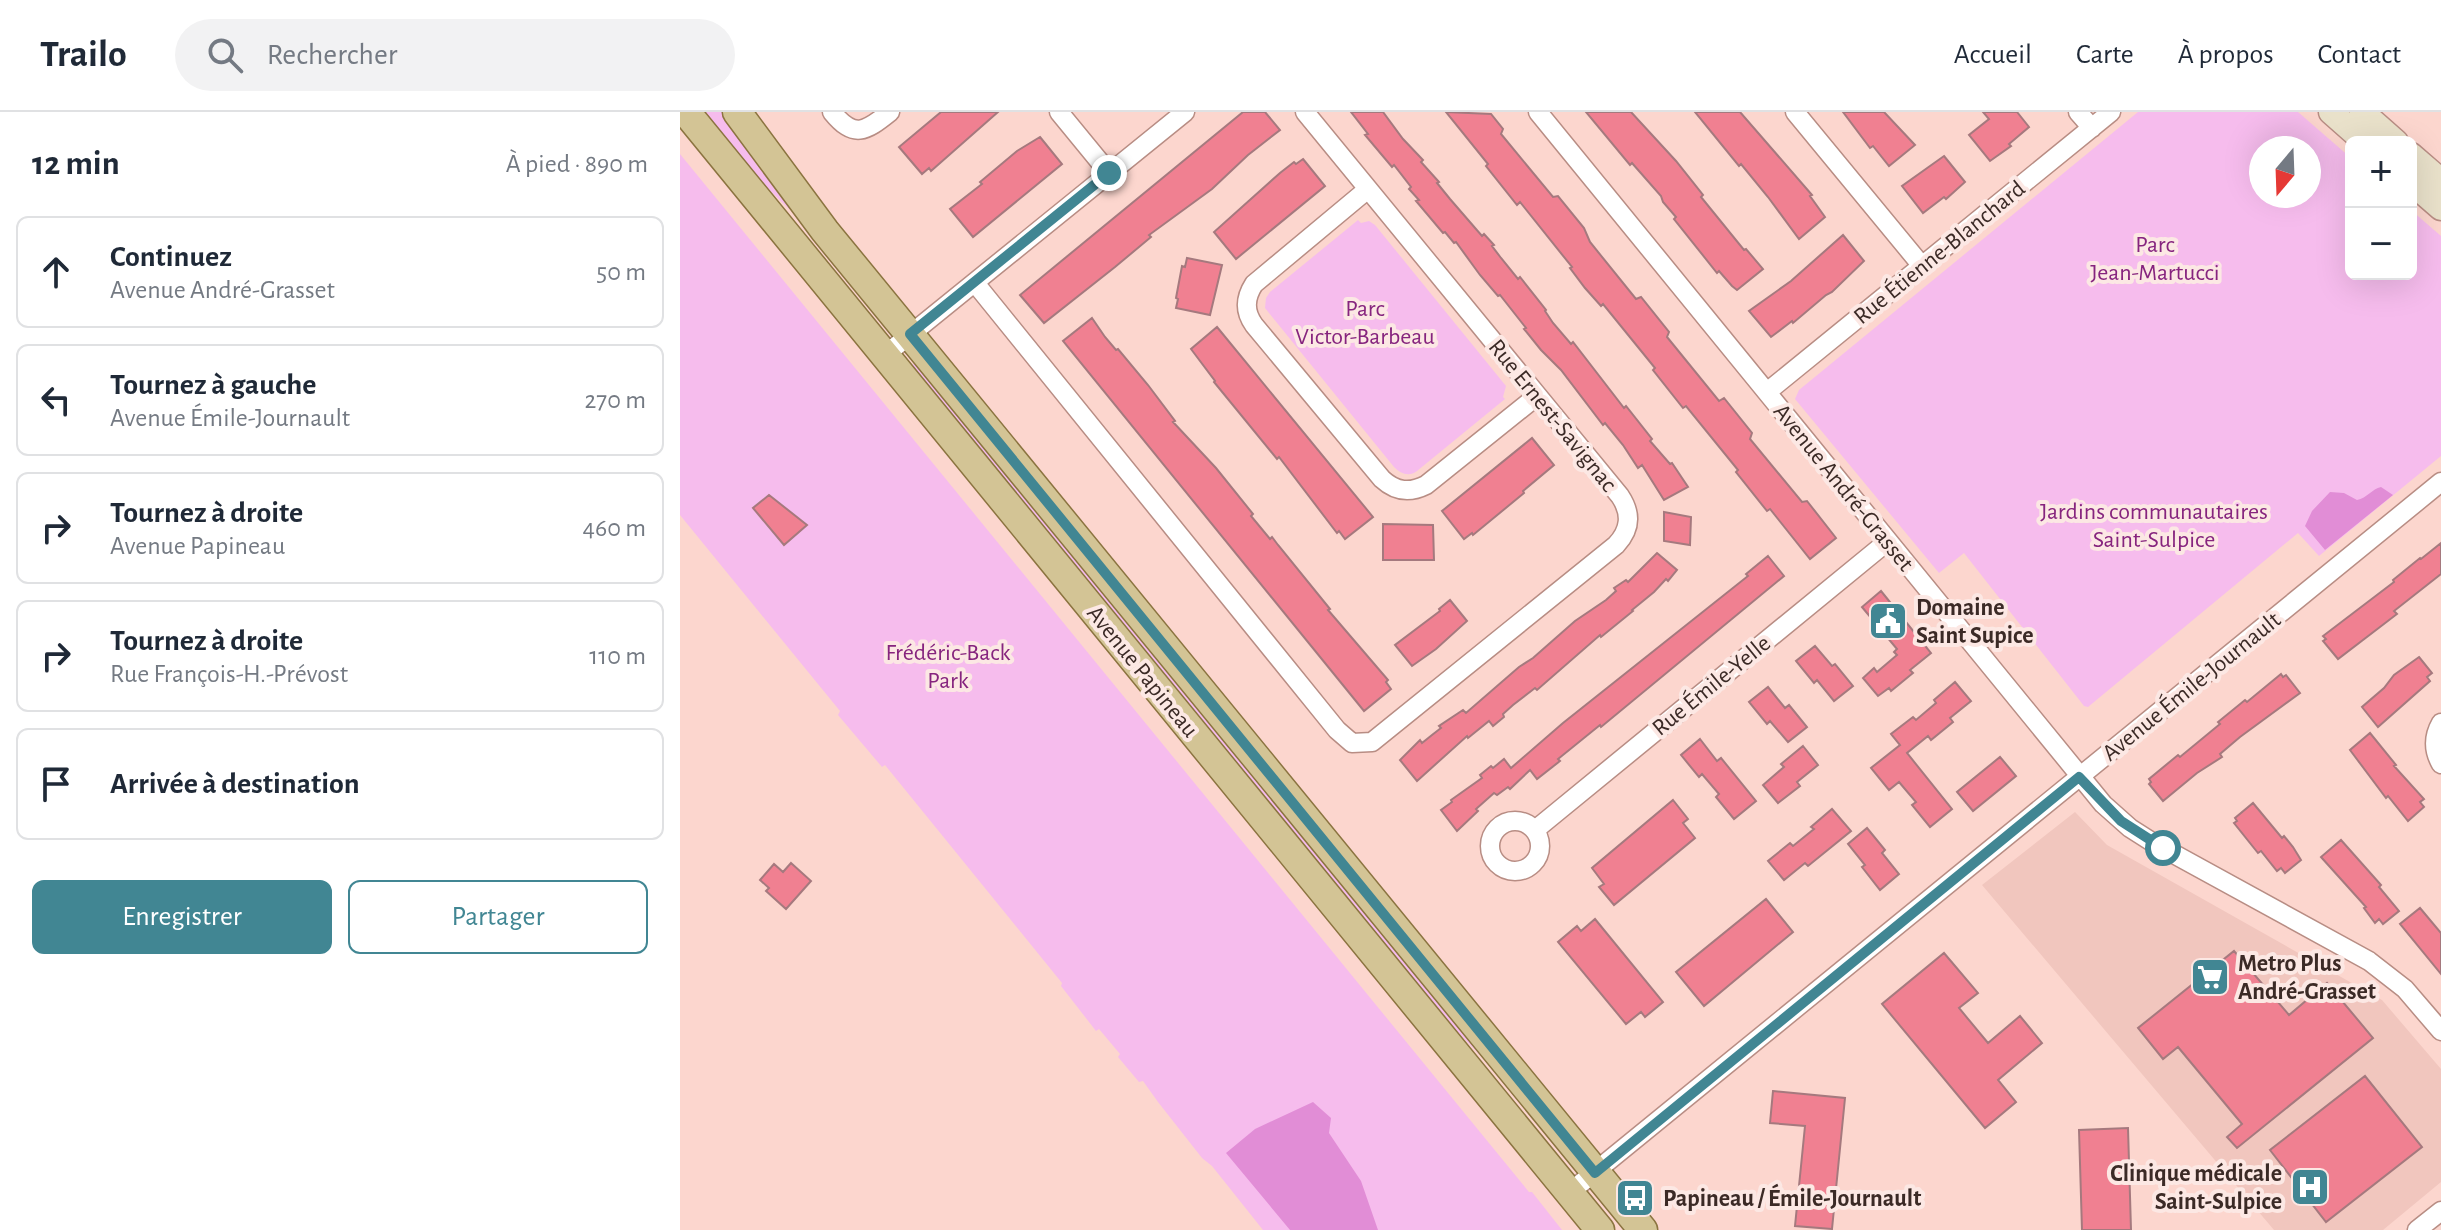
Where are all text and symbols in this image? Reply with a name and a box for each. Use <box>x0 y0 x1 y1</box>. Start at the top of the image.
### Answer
search box <box>175 19 735 91</box>
icon: search <box>203 33 247 77</box>
text: Trailo <box>40 36 127 74</box>
text: Rechercher <box>267 40 397 70</box>
text: Accueil <box>1954 41 2032 69</box>
text: Carte <box>2076 41 2134 69</box>
text: À propos <box>2178 41 2274 69</box>
text: Contact <box>2318 41 2401 69</box>
north arrow <box>2249 136 2321 208</box>
map controls <box>2345 136 2417 280</box>
button: + <box>2345 136 2417 208</box>
text: 12 min <box>32 147 120 181</box>
text: À pied · 890 m <box>506 151 648 177</box>
route end <box>1091 155 1127 191</box>
street label: Rue Étienne-Blanchard <box>1848 175 2030 329</box>
button: − <box>2345 208 2417 280</box>
park label: Parc Jean-Martucci <box>2090 233 2220 285</box>
text: Continuez <box>110 242 232 272</box>
icon: ahead <box>34 250 78 294</box>
text: 50 m <box>596 259 646 285</box>
text: Avenue André-Grasset <box>110 277 335 303</box>
park label: Parc Victor-Barbeau <box>1295 297 1435 349</box>
street label: Rue Ernest-Savignac <box>1484 335 1621 496</box>
text: Tournez à gauche <box>110 370 317 400</box>
icon: left <box>34 378 78 422</box>
text: 270 m <box>585 387 646 413</box>
street label: Avenue André-Grasset <box>1769 399 1918 576</box>
text: Avenue Émile-Journault <box>110 405 350 431</box>
text: Tournez à droite <box>110 498 303 528</box>
park label: Jardins communautaires Saint-Sulpice <box>2040 500 2268 552</box>
icon: right <box>34 506 78 550</box>
text: 460 m <box>582 515 646 541</box>
text: Avenue Papineau <box>110 533 285 559</box>
place label: Domaine Saint Supice <box>1916 596 2034 648</box>
public building icon: Domaine Saint Supice <box>1867 600 1909 642</box>
street label: Avenue Papineau <box>1082 601 1202 742</box>
street label: Avenue Émile-Journault <box>2097 606 2286 766</box>
text: Tournez à droite <box>110 626 303 656</box>
street label: Rue Émile-Yelle <box>1647 629 1775 741</box>
icon: right <box>34 634 78 678</box>
park label: Frédéric-Back Park <box>886 641 1011 693</box>
text: 110 m <box>589 643 646 669</box>
text: Rue François-H.-Prévost <box>110 661 348 687</box>
icon: arrive <box>34 762 78 806</box>
text: Arrivée à destination <box>110 769 360 799</box>
route start <box>2145 830 2181 866</box>
button: Enregistrer <box>32 880 332 954</box>
button: Partager <box>348 880 648 954</box>
place label: Metro Plus André-Grasset <box>2238 952 2376 1004</box>
supermarket icon: Metro Plus André-Grasset <box>2189 956 2231 998</box>
place label: Clinique médicale Saint-Sulpice <box>2110 1162 2282 1214</box>
hospital icon: Clinique médicale Saint-Sulpice <box>2289 1166 2331 1208</box>
bus stop icon: Papineau / Émile-Journault <box>1614 1177 1656 1219</box>
place label: Papineau / Émile-Journault <box>1663 1183 1921 1211</box>

